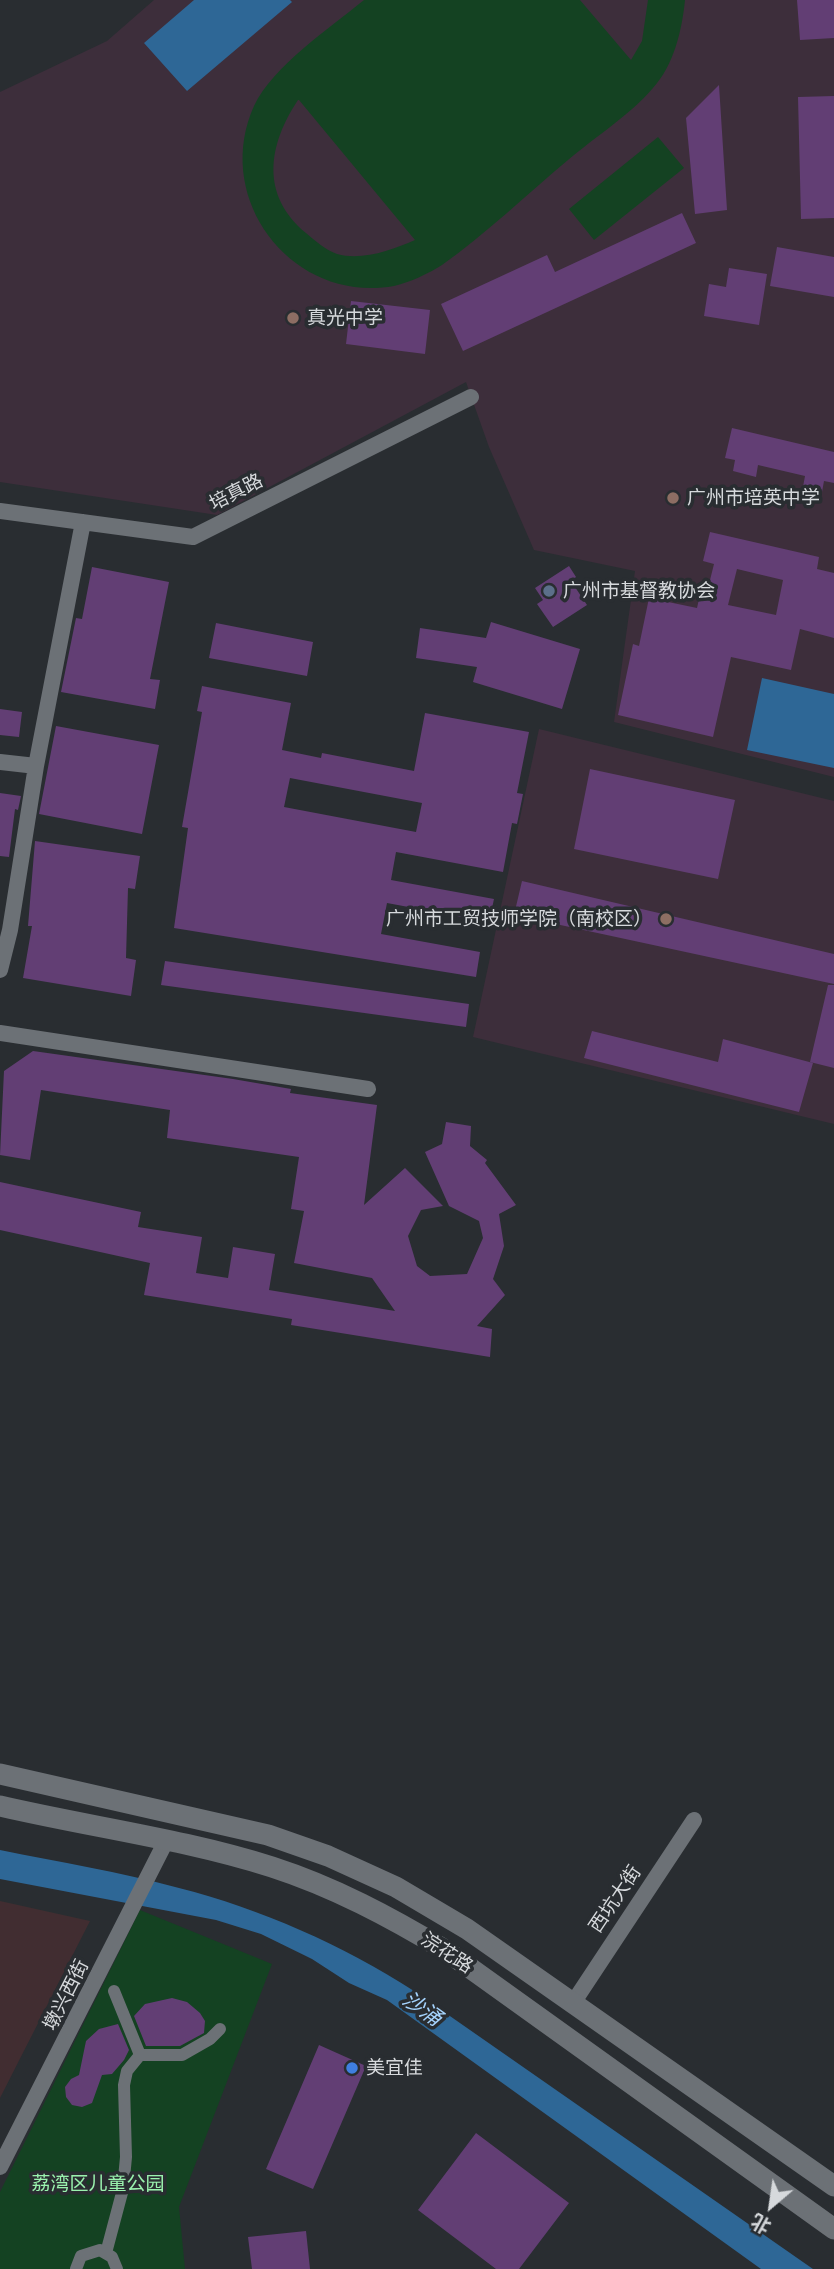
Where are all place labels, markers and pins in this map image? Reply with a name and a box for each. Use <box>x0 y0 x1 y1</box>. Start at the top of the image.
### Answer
place label: 真光中学 <box>307 307 383 329</box>
marker: 真光中学 <box>285 310 301 326</box>
place label: 广州市培英中学 <box>687 487 820 509</box>
marker: 广州市培英中学 <box>665 490 681 506</box>
place label: 广州市基督教协会 <box>563 580 715 602</box>
marker: 广州市基督教协会 <box>541 583 557 599</box>
place label: 广州市工贸技师学院（南校区） <box>386 908 652 930</box>
marker: 广州市工贸技师学院（南校区） <box>658 911 674 927</box>
place label: 美宜佳 <box>366 2057 423 2079</box>
marker: 美宜佳 <box>344 2060 360 2076</box>

